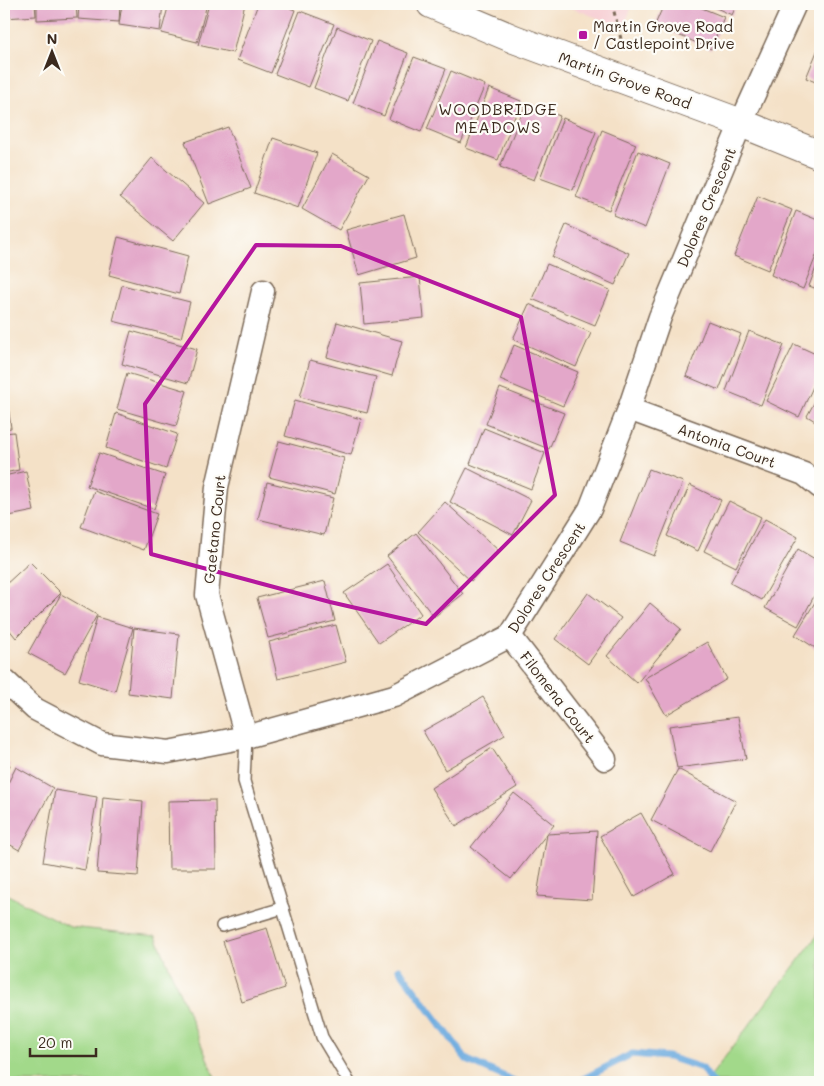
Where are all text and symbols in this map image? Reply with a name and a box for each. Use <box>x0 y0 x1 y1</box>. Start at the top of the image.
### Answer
place label: Martin Grove Road / Castlepoint Drive <box>593 16 735 53</box>
north arrow <box>28 28 78 78</box>
text: N <box>47 29 57 48</box>
marker: Martin Grove Road / Castlepoint Drive <box>577 29 589 41</box>
street label: Martin Grove Road <box>556 47 694 113</box>
district label: WOODBRIDGE MEADOWS <box>438 98 558 137</box>
street label: Dolores Crescent <box>672 144 740 270</box>
street label: Antonia Court <box>675 418 779 472</box>
street label: Gaetano Court <box>198 473 230 585</box>
street label: Dolores Crescent <box>503 518 589 636</box>
street label: Filomena Court <box>516 647 600 747</box>
scale bar <box>30 1026 96 1058</box>
text: 20 m <box>38 1032 72 1052</box>

